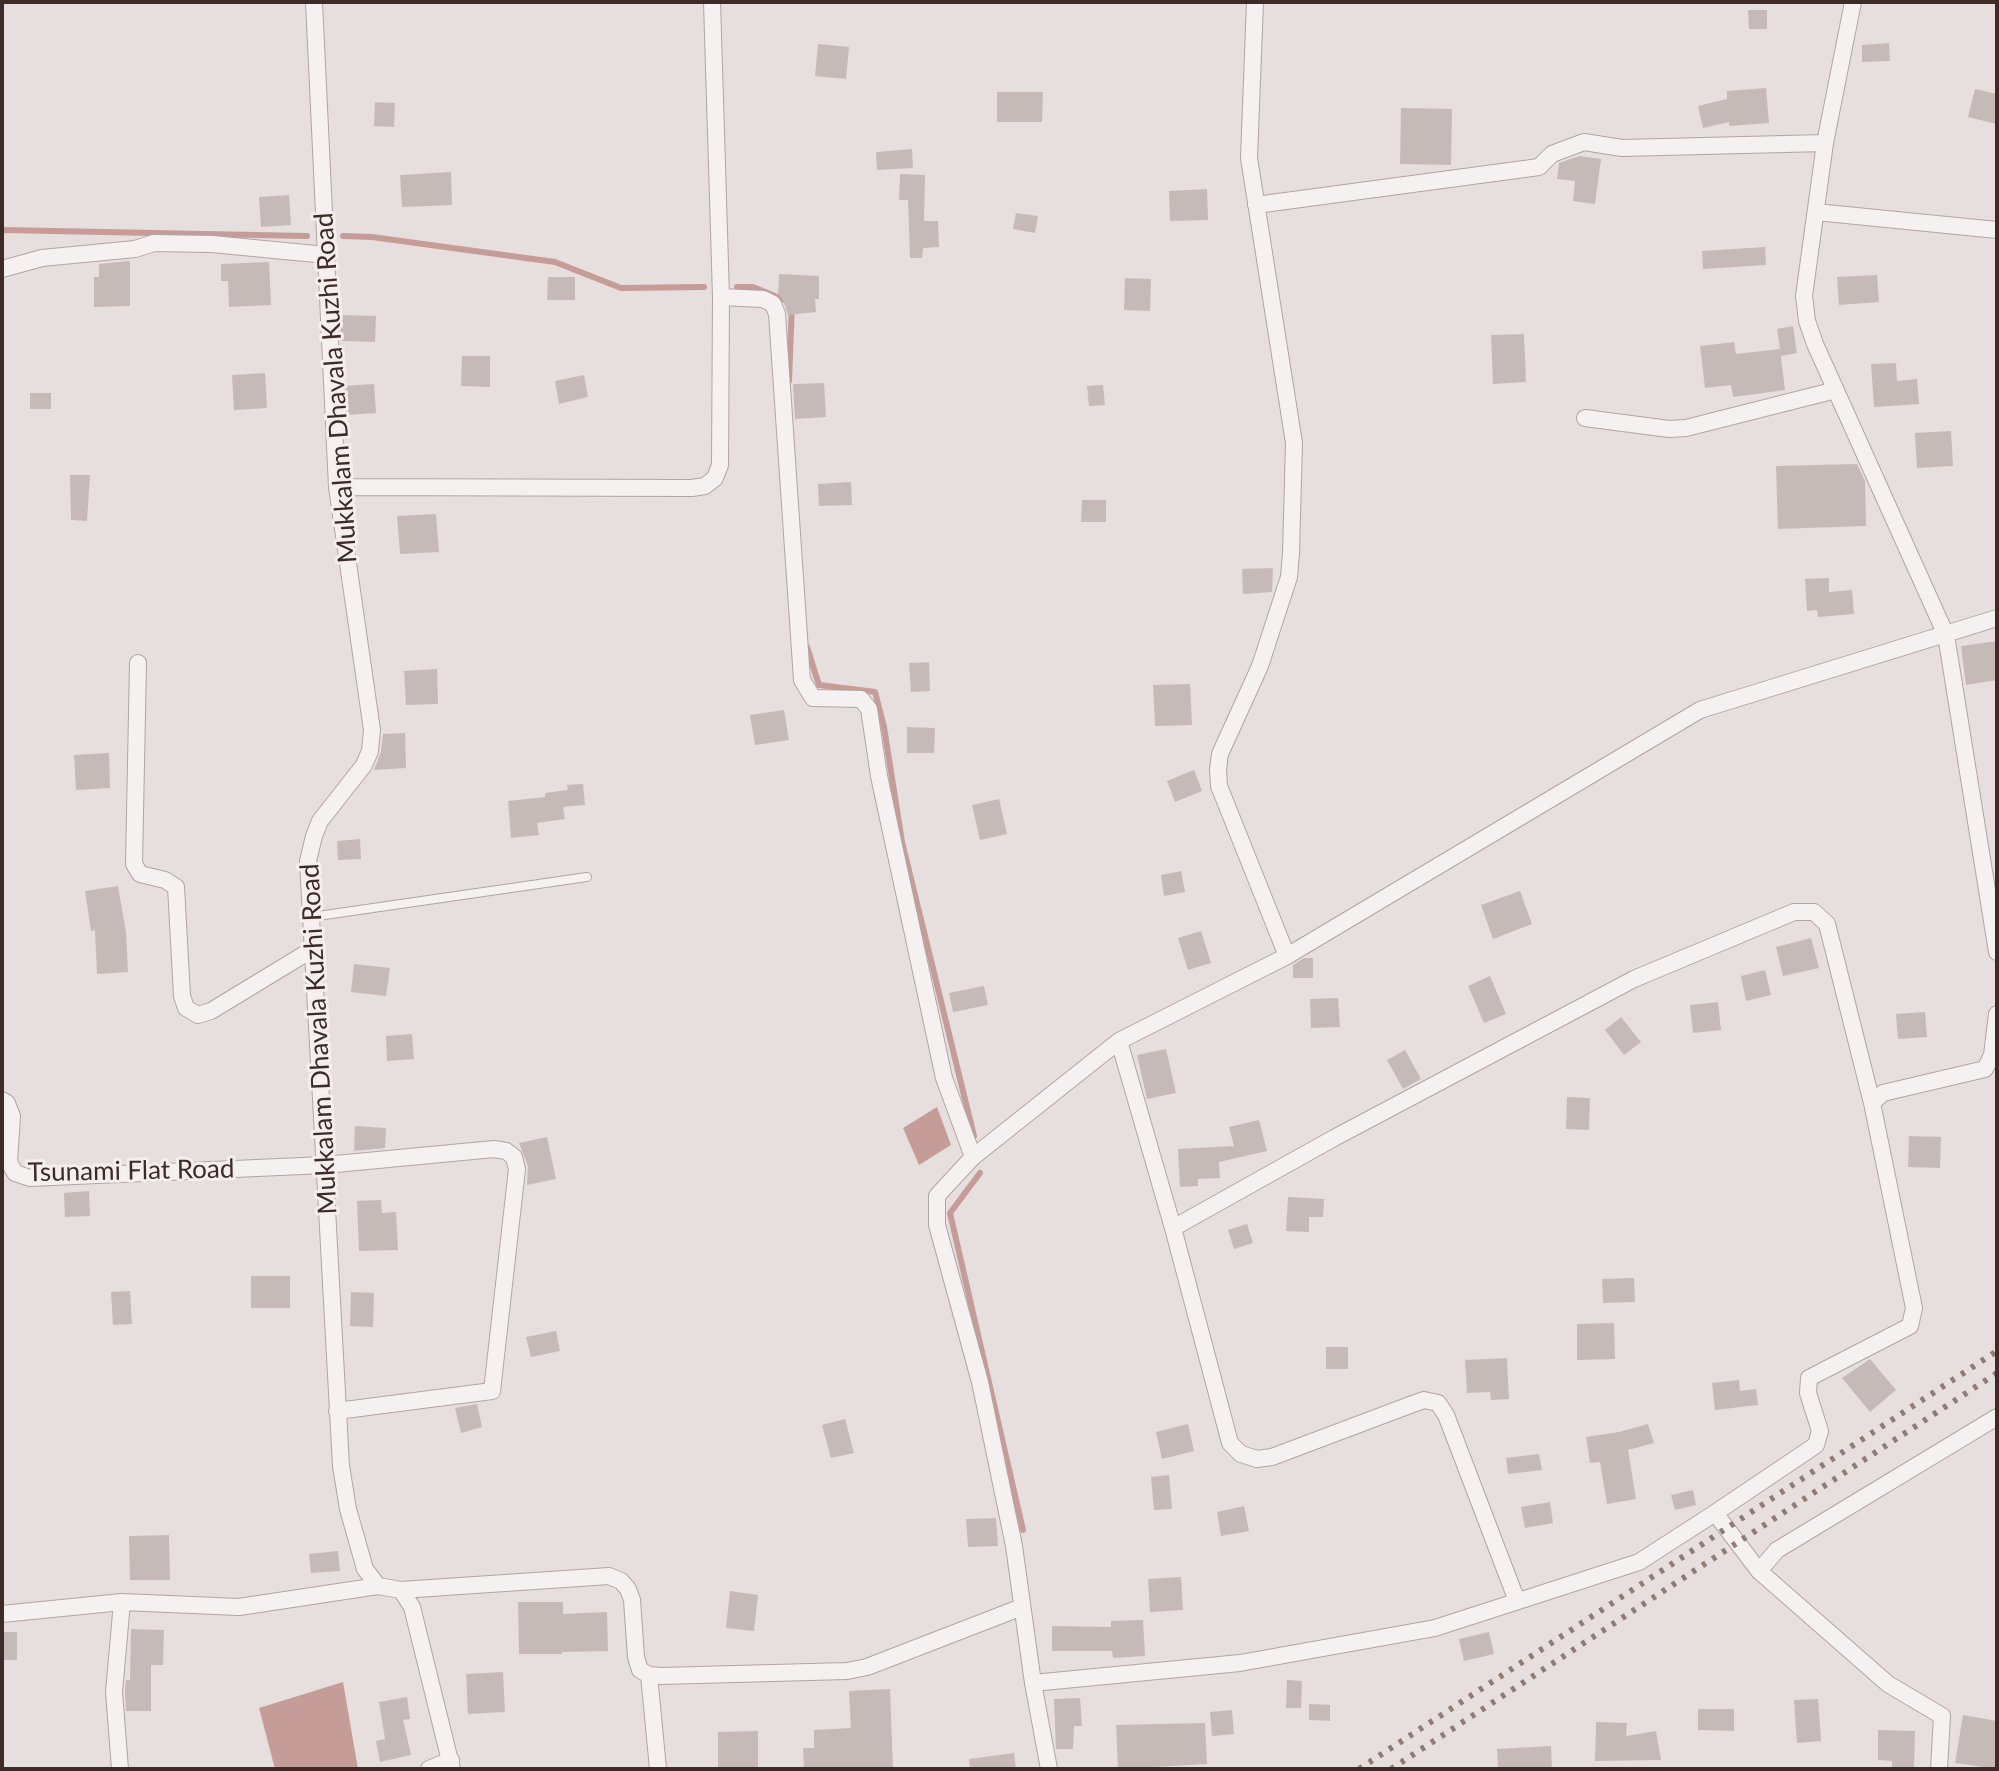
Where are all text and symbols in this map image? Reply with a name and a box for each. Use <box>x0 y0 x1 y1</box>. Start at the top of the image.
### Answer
street label: Mukkalam Dhavala Kuzhi Road <box>308 212 364 564</box>
street label: Mukkalam Dhavala Kuzhi Road <box>294 863 344 1215</box>
street label: Tsunami Flat Road <box>27 1154 235 1188</box>

